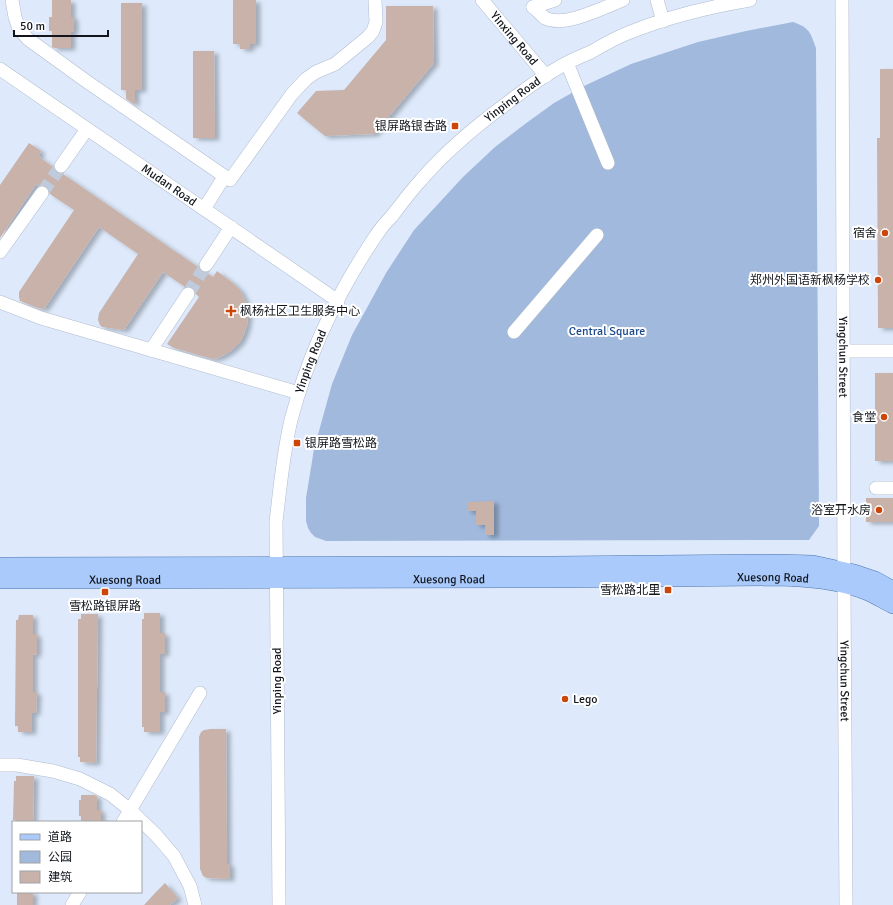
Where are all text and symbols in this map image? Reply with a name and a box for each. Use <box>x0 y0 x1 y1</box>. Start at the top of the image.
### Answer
street label: Yinxing Road <box>487 8 541 68</box>
scale bar <box>14 12 108 38</box>
text: 50 m <box>20 19 45 34</box>
street label: Yinping Road <box>481 73 544 125</box>
place label: 银屏路银杏路 <box>375 119 447 134</box>
marker: 银屏路银杏路 <box>450 121 460 131</box>
street label: Mudan Road <box>139 161 200 209</box>
place label: 宿舍 <box>853 226 877 241</box>
marker: 宿舍 <box>880 228 890 238</box>
place label: 郑州外国语新枫杨学校 <box>750 273 870 288</box>
marker: 郑州外国语新枫杨学校 <box>873 275 883 285</box>
place label: 枫杨社区卫生服务中心 <box>240 304 360 319</box>
marker: 枫杨社区卫生服务中心 <box>225 305 237 317</box>
street label: Yingchun Street <box>836 316 851 398</box>
park label: Central Square <box>569 324 645 339</box>
street label: Yinping Road <box>292 327 330 395</box>
place label: 食堂 <box>852 410 876 425</box>
marker: 食堂 <box>879 412 889 422</box>
place label: 银屏路雪松路 <box>305 436 377 451</box>
marker: 银屏路雪松路 <box>292 438 302 448</box>
place label: 浴室开水房 <box>811 503 871 518</box>
marker: 浴室开水房 <box>874 505 884 515</box>
street label: Xuesong Road <box>737 569 810 586</box>
street label: Xuesong Road <box>89 572 161 587</box>
street label: Xuesong Road <box>413 572 485 587</box>
place label: 雪松路北里 <box>600 583 660 598</box>
marker: 雪松路北里 <box>663 585 673 595</box>
marker: 雪松路银屏路 <box>100 587 110 597</box>
place label: 雪松路银屏路 <box>69 599 141 614</box>
street label: Yingchun Street <box>837 640 852 722</box>
street label: Yinping Road <box>270 648 285 714</box>
place label: Lego <box>573 692 598 707</box>
marker: Lego <box>560 694 570 704</box>
legend <box>12 821 142 893</box>
text: 道路 <box>48 830 72 845</box>
text: 公园 <box>48 850 72 865</box>
text: 建筑 <box>48 870 72 885</box>

